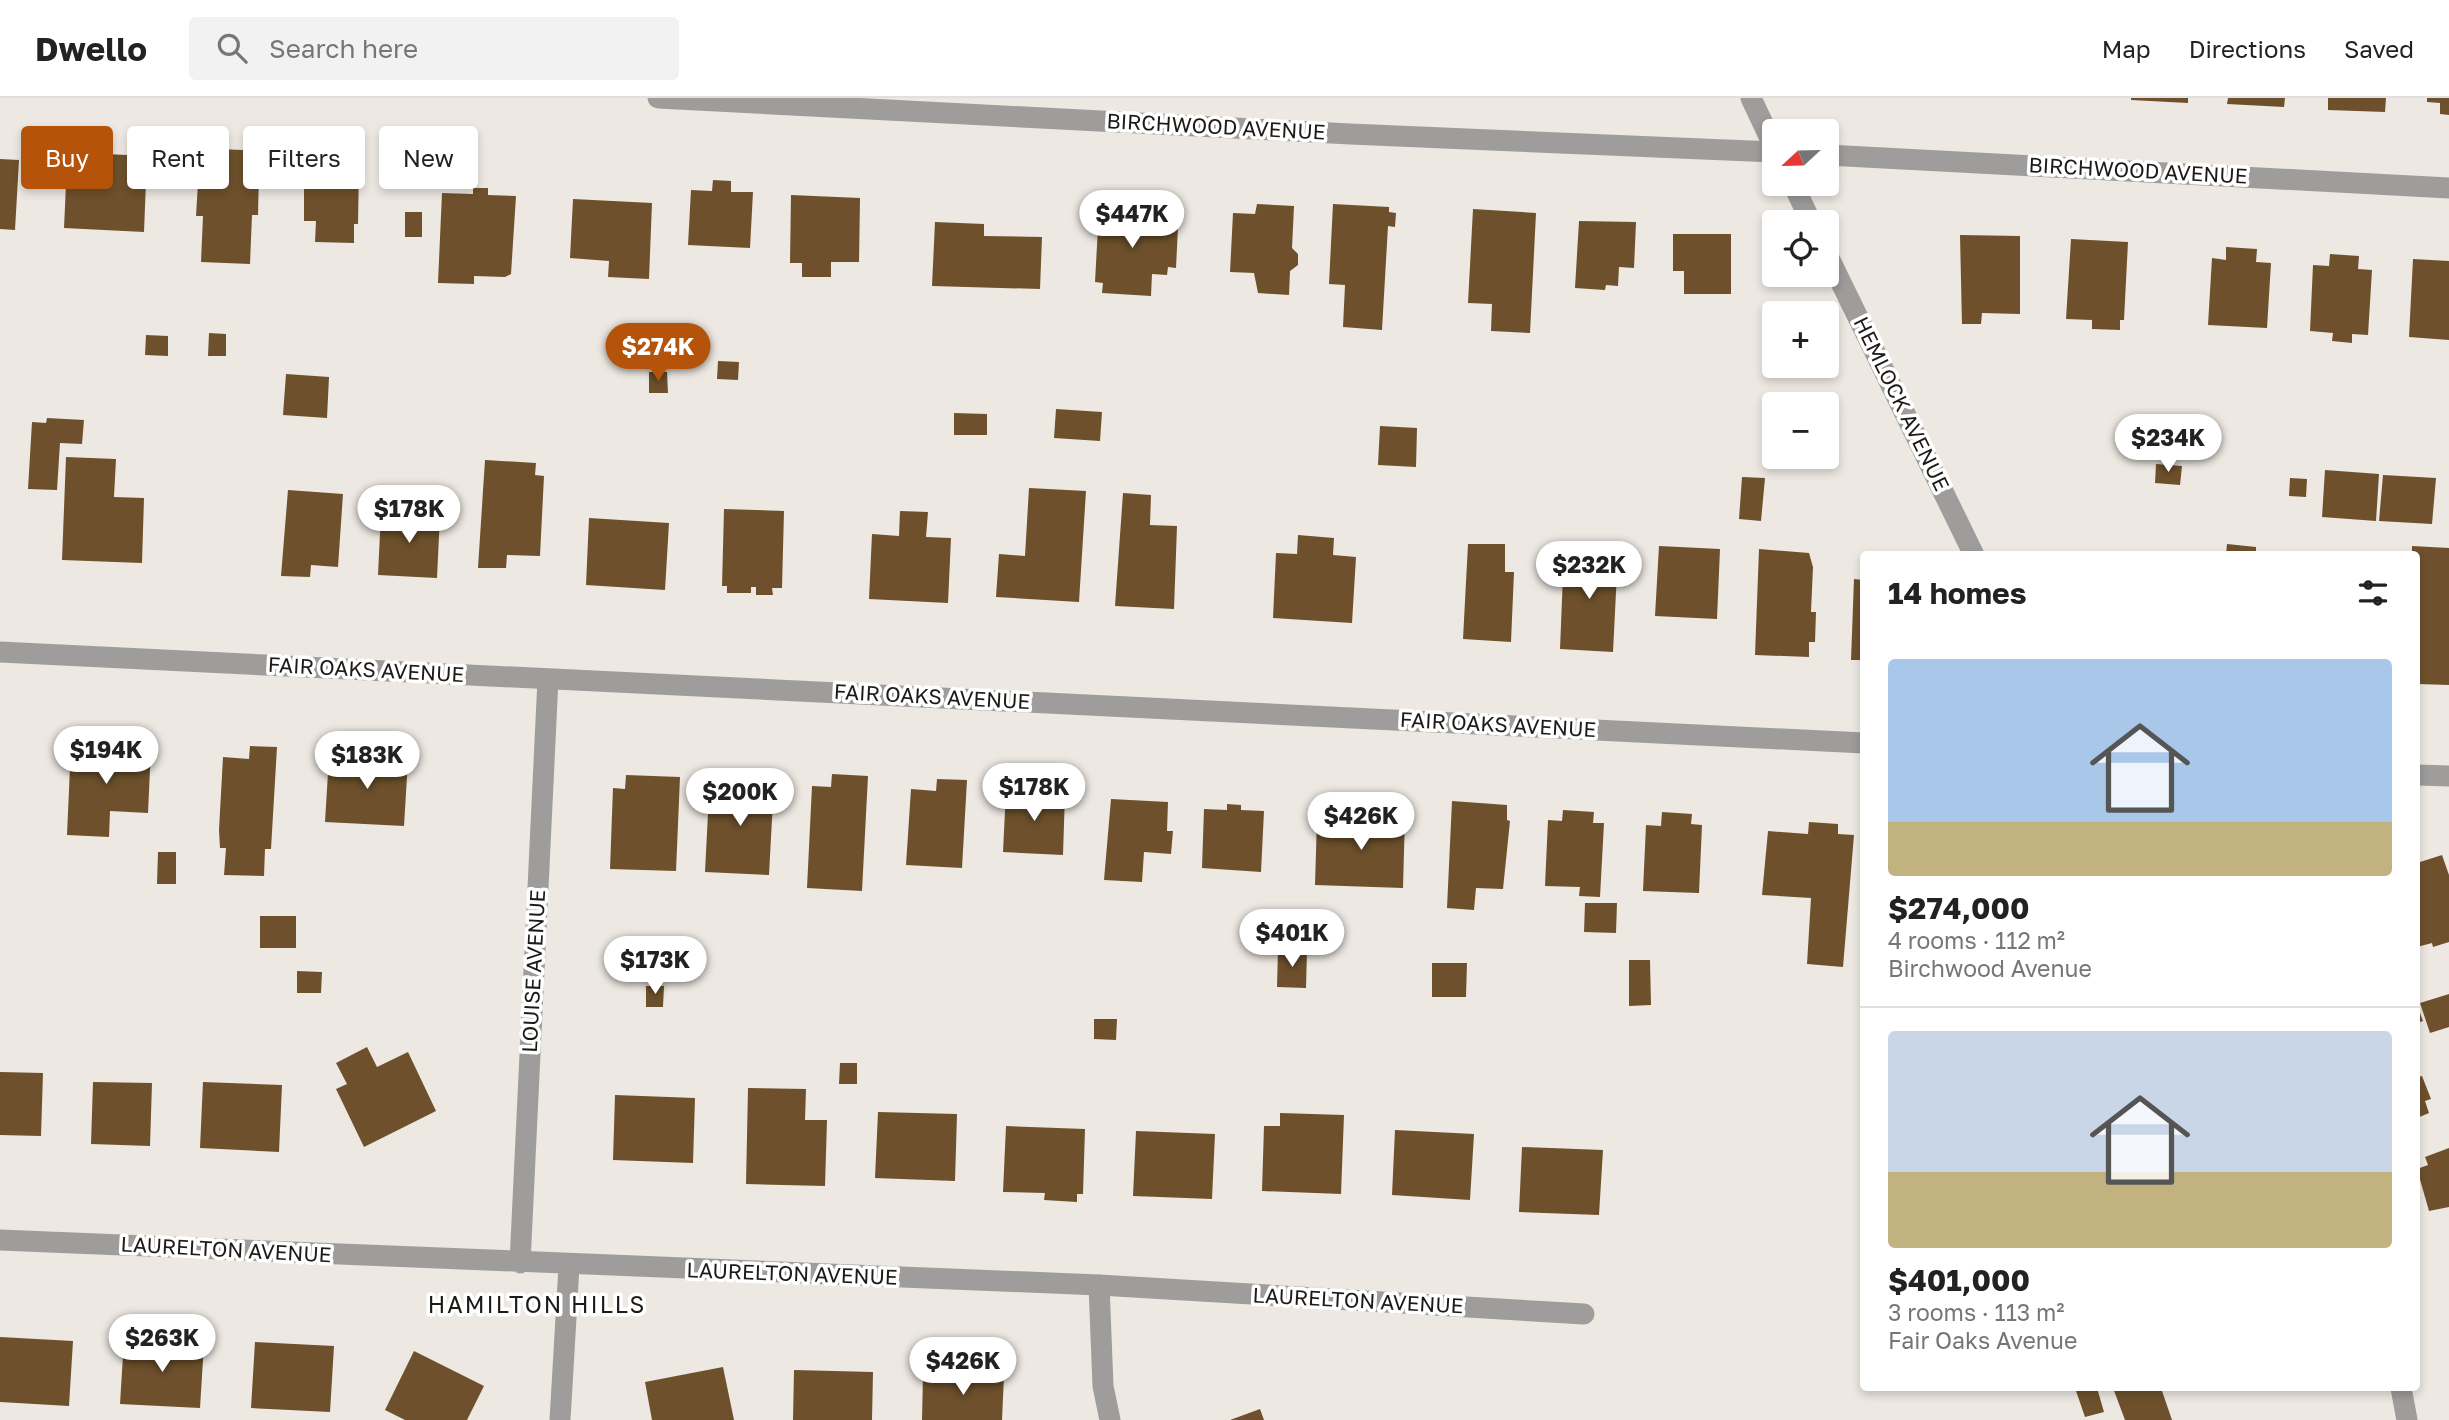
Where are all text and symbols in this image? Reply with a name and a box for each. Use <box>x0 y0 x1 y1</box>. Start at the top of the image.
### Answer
search box <box>189 17 679 80</box>
text: Dwello <box>35 29 147 68</box>
icon: search <box>213 29 251 67</box>
text: Search here <box>269 33 418 64</box>
text: Map <box>2102 34 2151 63</box>
text: Directions <box>2189 34 2306 63</box>
text: Saved <box>2344 34 2414 63</box>
street label: BIRCHWOOD AVENUE <box>1106 107 1326 145</box>
north arrow <box>1762 119 1839 196</box>
map controls <box>1762 119 1839 469</box>
chip: Buy <box>21 126 113 189</box>
chip: Rent <box>127 126 229 189</box>
chip: Filters <box>243 126 365 189</box>
chip: New <box>379 126 478 189</box>
street label: BIRCHWOOD AVENUE <box>2028 151 2248 189</box>
pin: $447K <box>1083 190 1181 250</box>
text: $447K <box>1095 199 1169 227</box>
button: locate <box>1762 210 1839 287</box>
button: + <box>1762 301 1839 378</box>
street label: HEMLOCK AVENUE <box>1848 312 1955 495</box>
pin: $274K <box>609 324 707 383</box>
text: $274K <box>621 332 695 360</box>
button: − <box>1762 392 1839 469</box>
pin: $234K <box>2119 414 2217 474</box>
text: $234K <box>2131 423 2205 451</box>
pin: $178K <box>360 486 458 545</box>
text: $178K <box>373 494 445 522</box>
pin: $232K <box>1540 542 1638 601</box>
text: $232K <box>1552 550 1626 578</box>
icon: filters <box>2354 574 2392 612</box>
text: 14 homes <box>1888 575 2027 611</box>
street label: FAIR OAKS AVENUE <box>267 651 465 687</box>
street label: FAIR OAKS AVENUE <box>833 678 1031 714</box>
icon: home <box>2077 705 2203 831</box>
street label: FAIR OAKS AVENUE <box>1399 706 1597 742</box>
pin: $194K <box>57 726 155 786</box>
pin: $183K <box>318 732 416 791</box>
text: $194K <box>70 735 142 763</box>
text: $183K <box>331 740 403 768</box>
pin: $178K <box>985 764 1083 823</box>
pin: $200K <box>691 768 789 828</box>
text: $178K <box>998 772 1070 800</box>
text: $200K <box>702 777 778 805</box>
pin: $426K <box>1312 792 1410 852</box>
text: $426K <box>1323 801 1399 829</box>
street label: LOUISE AVENUE <box>516 889 550 1053</box>
text: $274,000 <box>1888 890 2030 926</box>
pin: $401K <box>1243 910 1341 969</box>
text: $401K <box>1255 918 1329 946</box>
text: 4 rooms · 112 m² <box>1888 926 2065 954</box>
pin: $173K <box>606 936 704 996</box>
text: $173K <box>620 945 690 973</box>
text: Birchwood Avenue <box>1888 954 2092 982</box>
icon: home <box>2077 1077 2203 1203</box>
street label: LAURELTON AVENUE <box>120 1230 332 1268</box>
street label: LAURELTON AVENUE <box>686 1256 898 1290</box>
text: $401,000 <box>1888 1262 2030 1298</box>
street label: LAURELTON AVENUE <box>1252 1281 1464 1319</box>
district label: HAMILTON HILLS <box>428 1290 646 1318</box>
text: 3 rooms · 113 m² <box>1888 1298 2065 1326</box>
pin: $263K <box>113 1314 211 1374</box>
text: $263K <box>125 1323 199 1351</box>
text: Fair Oaks Avenue <box>1888 1326 2077 1354</box>
pin: $426K <box>914 1338 1012 1397</box>
text: $426K <box>925 1346 1001 1374</box>

